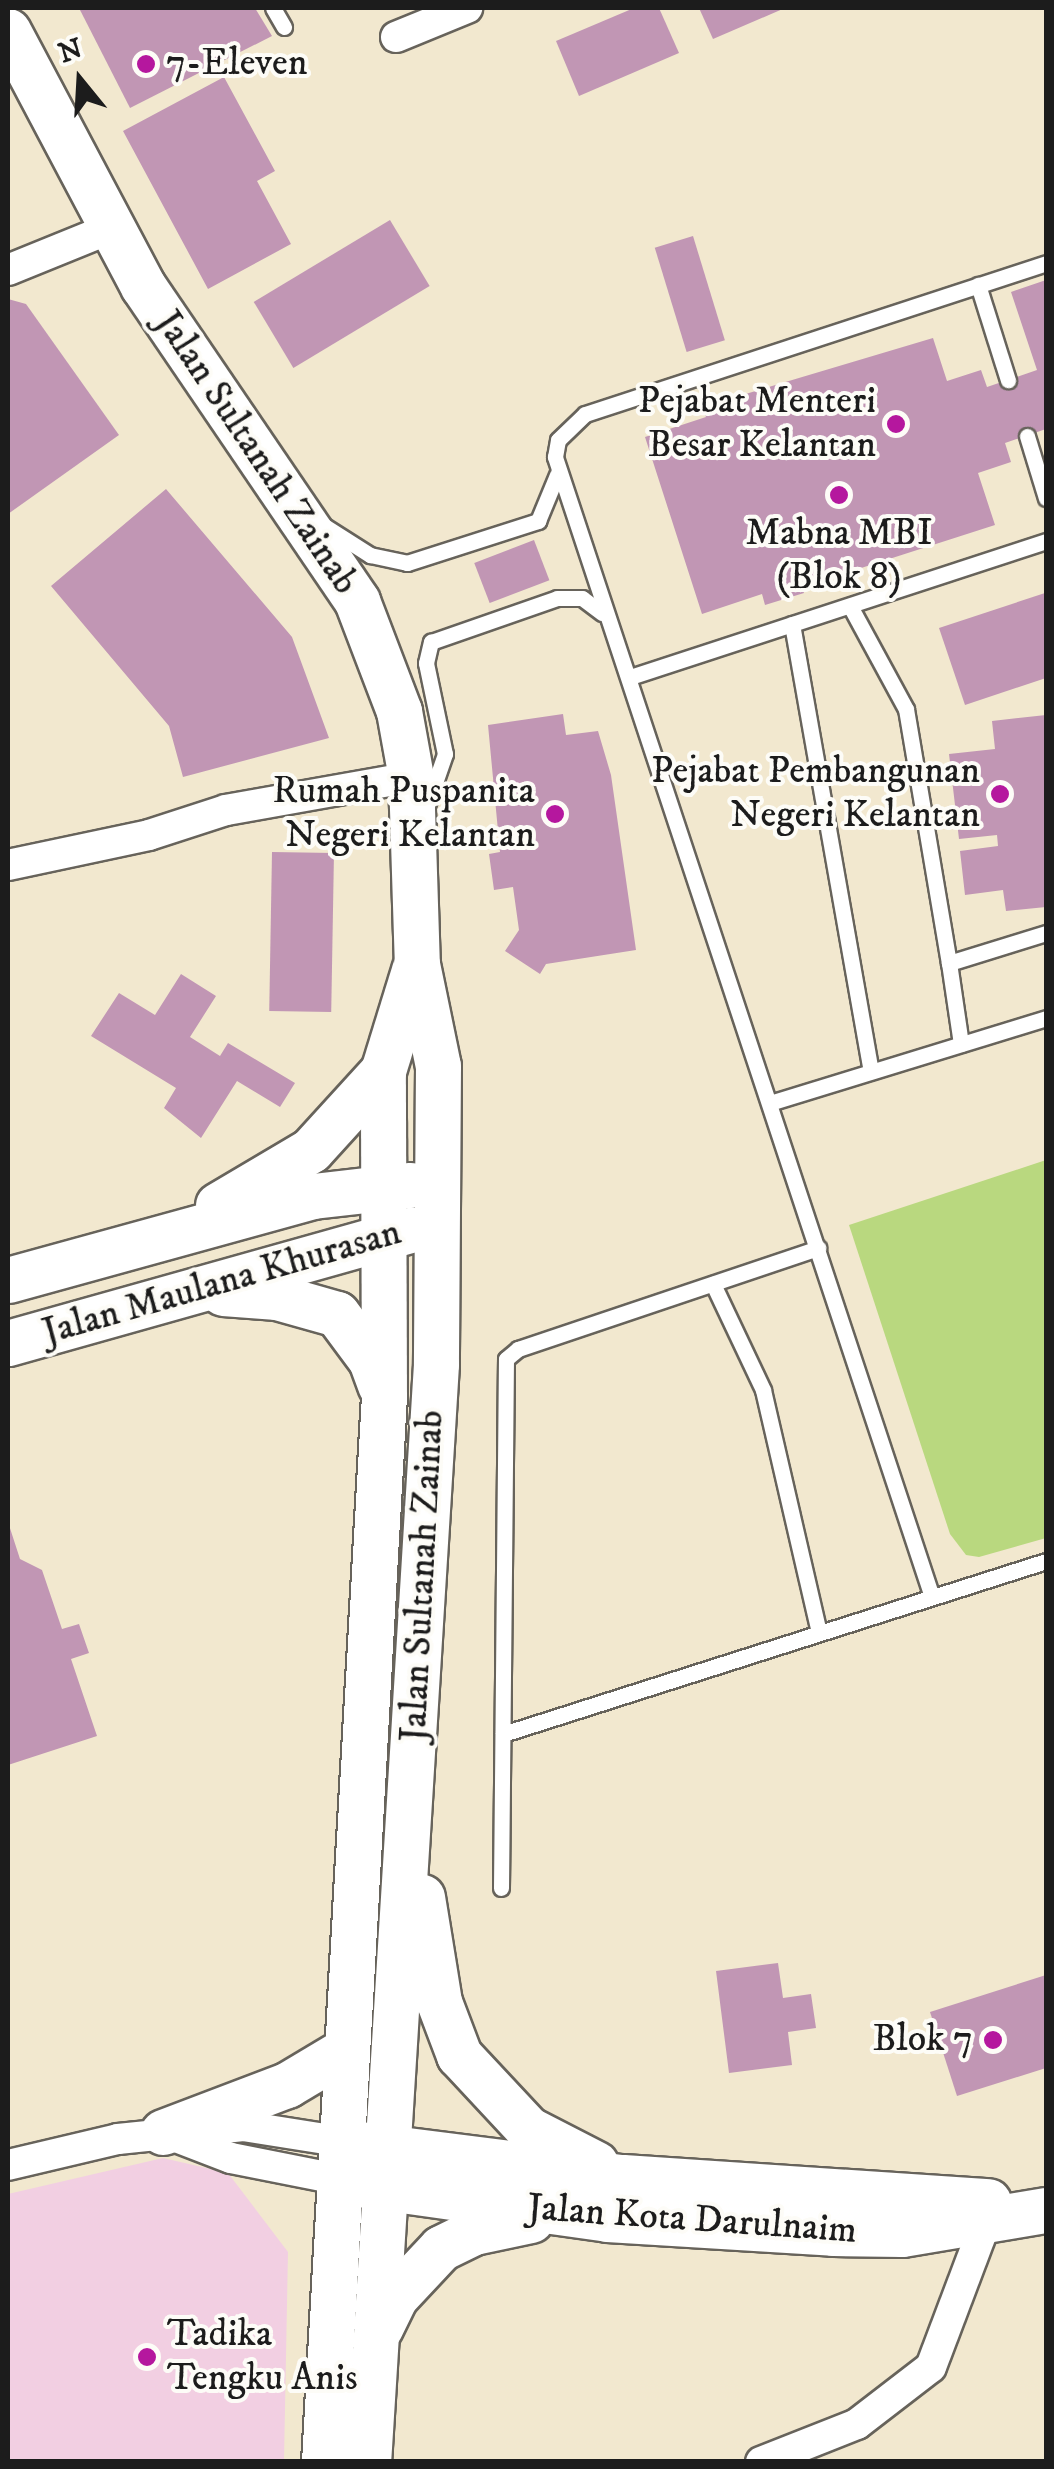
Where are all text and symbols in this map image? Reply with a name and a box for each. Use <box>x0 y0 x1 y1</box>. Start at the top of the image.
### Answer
north arrow <box>30 30 130 130</box>
text: N <box>54 31 87 71</box>
place label: 7-Eleven <box>166 41 308 87</box>
marker: 7-Eleven <box>135 53 157 75</box>
street label: Jalan Sultanah Zainab <box>144 303 368 603</box>
place label: Pejabat Menteri Besar Kelantan <box>638 379 876 468</box>
marker: Pejabat Menteri Besar Kelantan <box>885 413 907 435</box>
marker: Mabna MBI (Blok 8) <box>828 484 850 506</box>
place label: Mabna MBI (Blok 8) <box>745 511 933 600</box>
place label: Pejabat Pembangunan Negeri Kelantan <box>651 749 980 838</box>
place label: Rumah Puspanita Negeri Kelantan <box>272 769 535 858</box>
marker: Pejabat Pembangunan Negeri Kelantan <box>989 783 1011 805</box>
marker: Rumah Puspanita Negeri Kelantan <box>544 803 566 825</box>
street label: Jalan Maulana Khurasan <box>38 1210 406 1356</box>
street label: Jalan Sultanah Zainab <box>392 1409 454 1743</box>
place label: Blok 7 <box>873 2017 973 2063</box>
marker: Blok 7 <box>982 2029 1004 2051</box>
street label: Jalan Kota Darulnaim <box>526 2186 858 2254</box>
place label: Tadika Tengku Anis <box>167 2312 358 2402</box>
marker: Tadika Tengku Anis <box>136 2346 158 2368</box>

